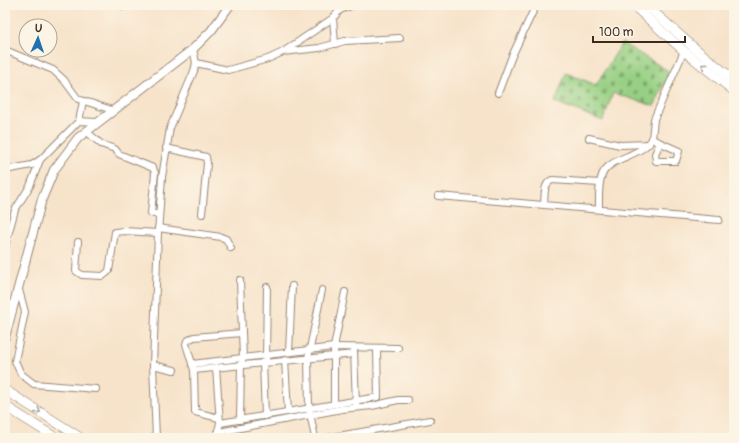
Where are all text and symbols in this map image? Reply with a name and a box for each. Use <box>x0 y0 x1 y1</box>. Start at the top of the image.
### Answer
north arrow <box>18 18 58 58</box>
scale bar <box>593 18 685 44</box>
text: U <box>35 22 42 35</box>
text: 100 m <box>599 25 634 40</box>
one-way arrow <box>701 64 708 71</box>
one-way arrow <box>34 406 41 414</box>

